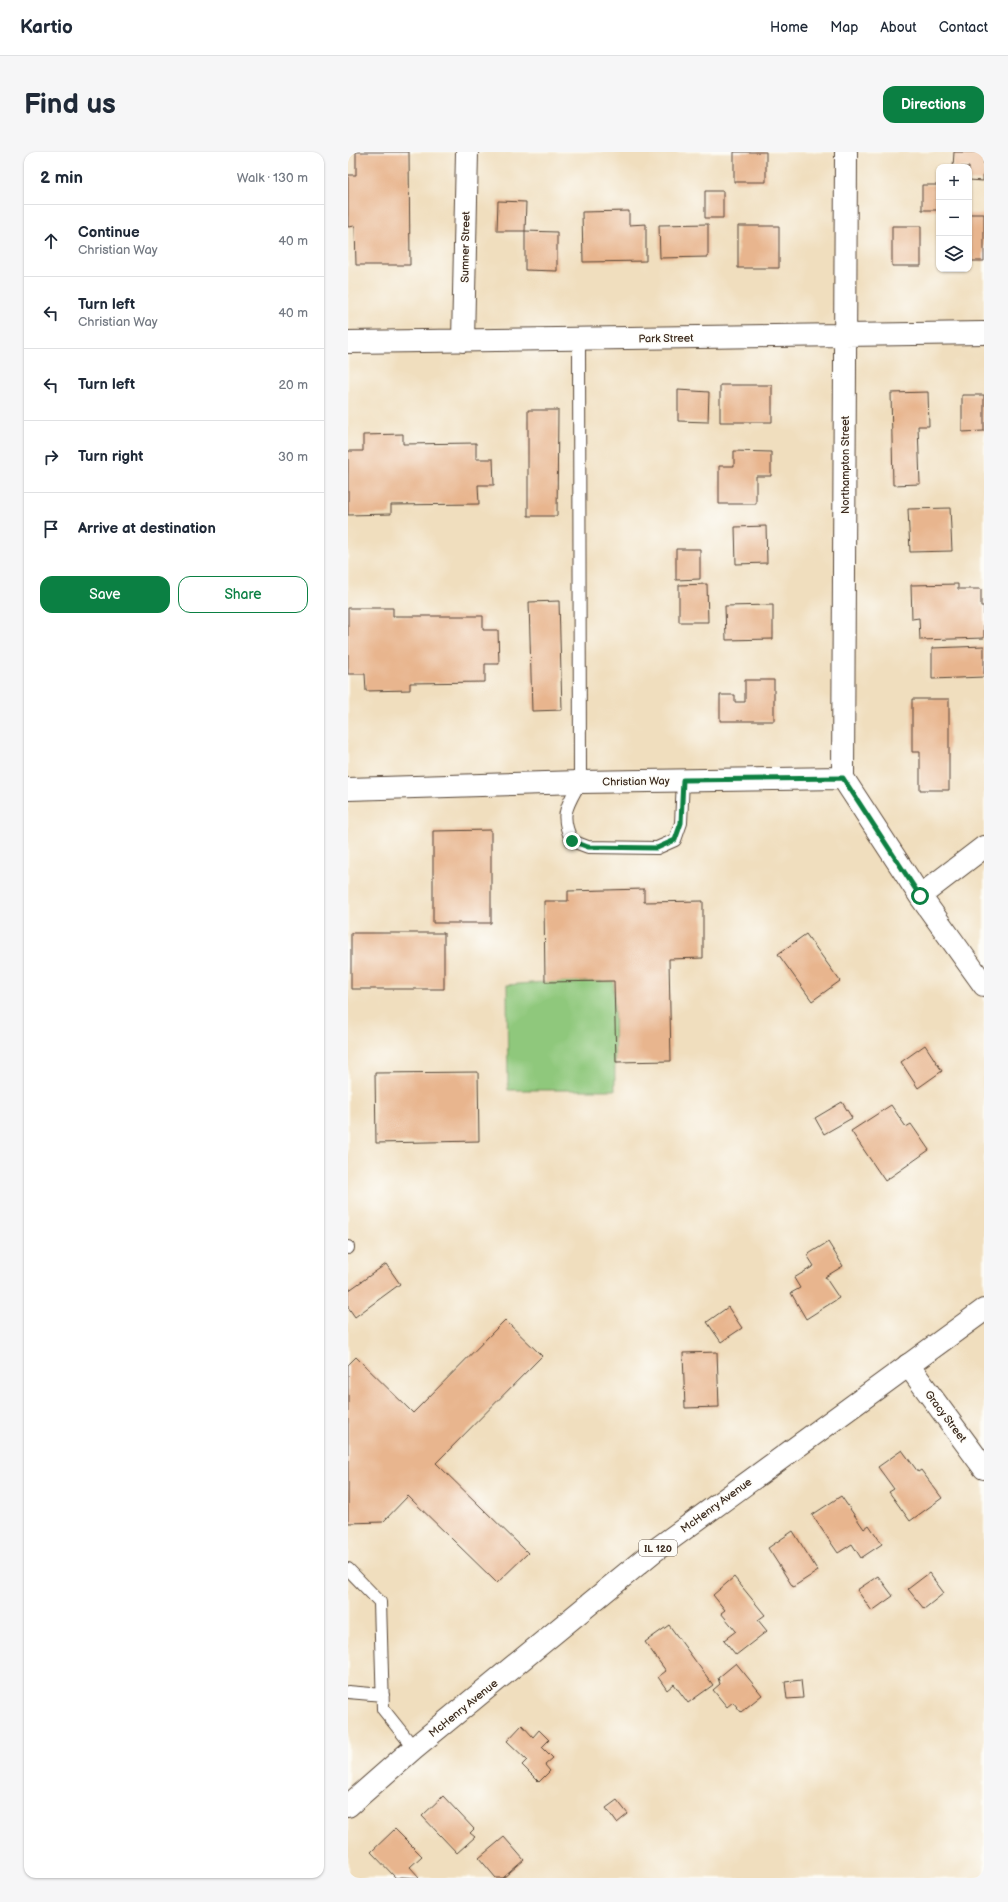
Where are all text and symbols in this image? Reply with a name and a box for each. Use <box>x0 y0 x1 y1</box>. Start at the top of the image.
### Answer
text: Kartio <box>20 16 73 39</box>
text: Home <box>770 19 808 36</box>
text: Map <box>830 19 858 36</box>
text: About <box>880 19 917 36</box>
text: Contact <box>939 19 988 36</box>
button: Directions <box>883 86 984 123</box>
text: Find us <box>24 88 116 121</box>
map controls <box>936 164 972 272</box>
button: + <box>936 164 972 200</box>
text: 2 min <box>40 168 83 188</box>
text: Walk · 130 m <box>237 170 308 186</box>
button: − <box>936 200 972 236</box>
street label: Sumner Street <box>458 211 473 283</box>
text: Continue <box>78 223 140 242</box>
icon: ahead <box>40 230 62 252</box>
text: 40 m <box>278 233 308 249</box>
button: layers <box>936 236 972 272</box>
text: Christian Way <box>78 242 158 258</box>
text: Turn left <box>78 295 135 314</box>
icon: left <box>40 302 62 324</box>
text: 40 m <box>278 305 308 321</box>
text: Christian Way <box>78 314 158 330</box>
street label: Park Street <box>638 332 694 345</box>
icon: left <box>40 374 62 396</box>
text: Turn left <box>78 375 135 394</box>
text: 20 m <box>278 377 308 393</box>
street label: Northampton Street <box>839 415 852 514</box>
icon: right <box>40 446 62 468</box>
text: Turn right <box>78 447 143 466</box>
text: 30 m <box>278 449 308 465</box>
icon: arrive <box>40 518 62 540</box>
text: Arrive at destination <box>78 519 216 538</box>
button: Save <box>40 576 170 613</box>
button: Share <box>178 576 308 613</box>
street label: Christian Way <box>602 774 670 789</box>
route end <box>563 832 581 850</box>
route start <box>911 887 929 905</box>
street label: Gracy Street <box>922 1388 970 1445</box>
street label: McHenry Avenue <box>678 1475 755 1536</box>
road number: IL 120 <box>639 1540 677 1556</box>
street label: McHenry Avenue <box>426 1676 501 1740</box>

